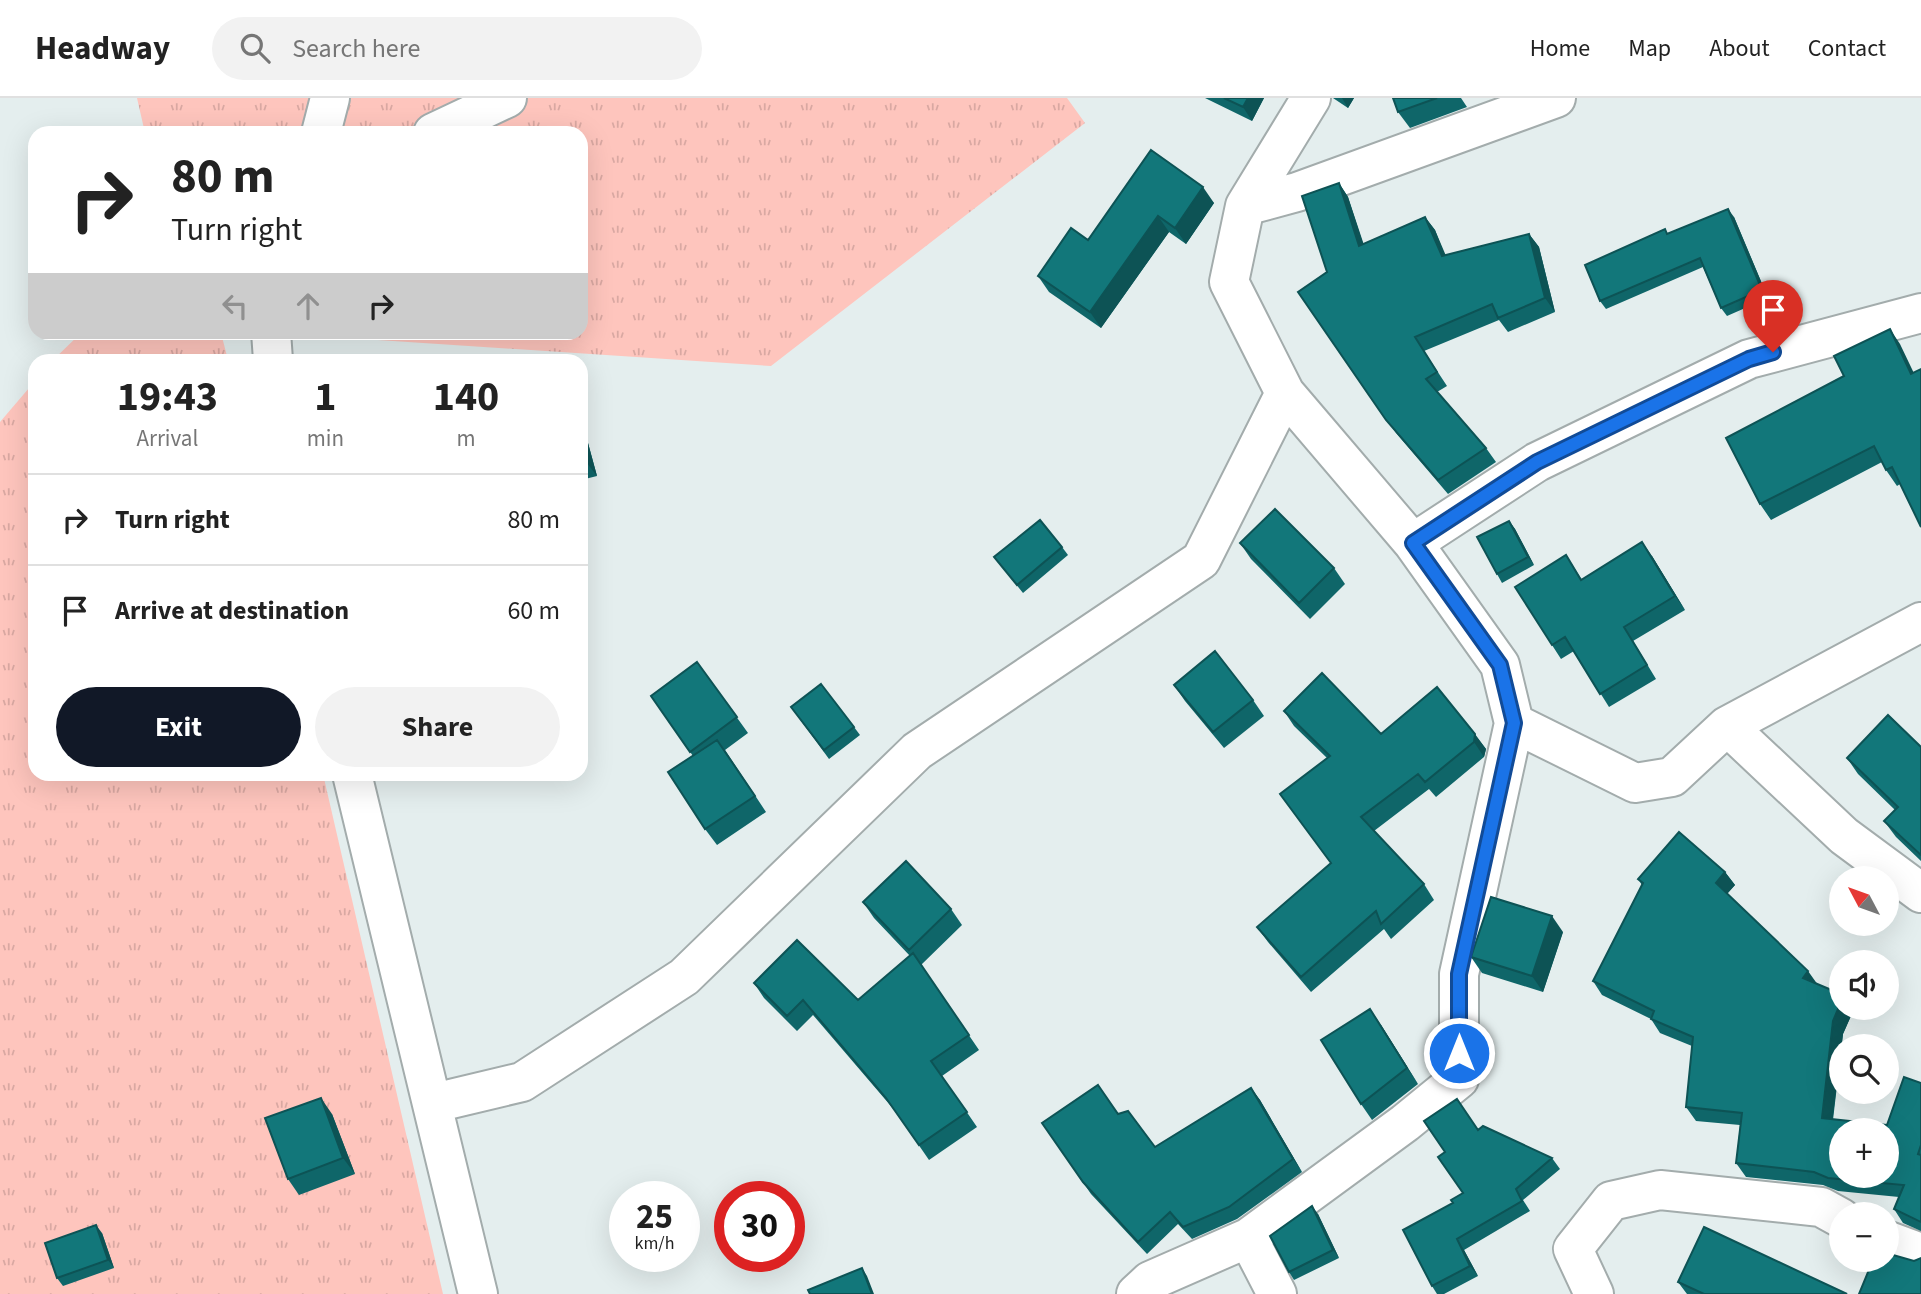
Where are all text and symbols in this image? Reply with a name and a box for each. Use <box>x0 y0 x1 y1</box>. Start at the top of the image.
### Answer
search box <box>212 17 702 80</box>
text: Headway <box>35 25 170 72</box>
icon: search <box>236 29 274 67</box>
text: Search here <box>292 30 420 67</box>
text: Home <box>1530 31 1590 66</box>
text: Map <box>1628 31 1671 66</box>
text: About <box>1709 31 1770 66</box>
text: Contact <box>1808 31 1886 66</box>
text: 80 m <box>171 142 275 212</box>
icon: right <box>56 154 147 245</box>
text: Turn right <box>171 207 302 253</box>
pin <box>1743 280 1803 352</box>
icon: left <box>216 287 254 325</box>
icon: ahead <box>289 287 327 325</box>
icon: right <box>362 287 400 325</box>
icon: arrive <box>1754 291 1792 329</box>
text: 19:43 <box>117 367 218 427</box>
text: 1 <box>314 367 336 427</box>
text: 140 <box>433 367 499 427</box>
text: Arrival <box>136 422 198 455</box>
text: min <box>307 422 344 455</box>
text: m <box>456 422 476 455</box>
icon: right <box>56 501 94 539</box>
text: Turn right <box>115 501 230 538</box>
text: 80 m <box>507 501 560 538</box>
icon: arrive <box>56 592 94 630</box>
text: Arrive at destination <box>115 592 349 629</box>
text: 60 m <box>507 592 560 629</box>
button: Exit <box>56 687 301 767</box>
button: Share <box>315 687 560 767</box>
north arrow <box>1829 866 1899 936</box>
map controls <box>1829 866 1899 1272</box>
button: sound <box>1829 950 1899 1020</box>
position arrow <box>1422 1016 1496 1090</box>
button: search <box>1829 1034 1899 1104</box>
button: + <box>1829 1118 1899 1188</box>
speed limit sign: 30 <box>714 1181 805 1272</box>
text: 25 <box>636 1192 673 1242</box>
button: − <box>1829 1202 1899 1272</box>
text: km/h <box>635 1231 674 1256</box>

